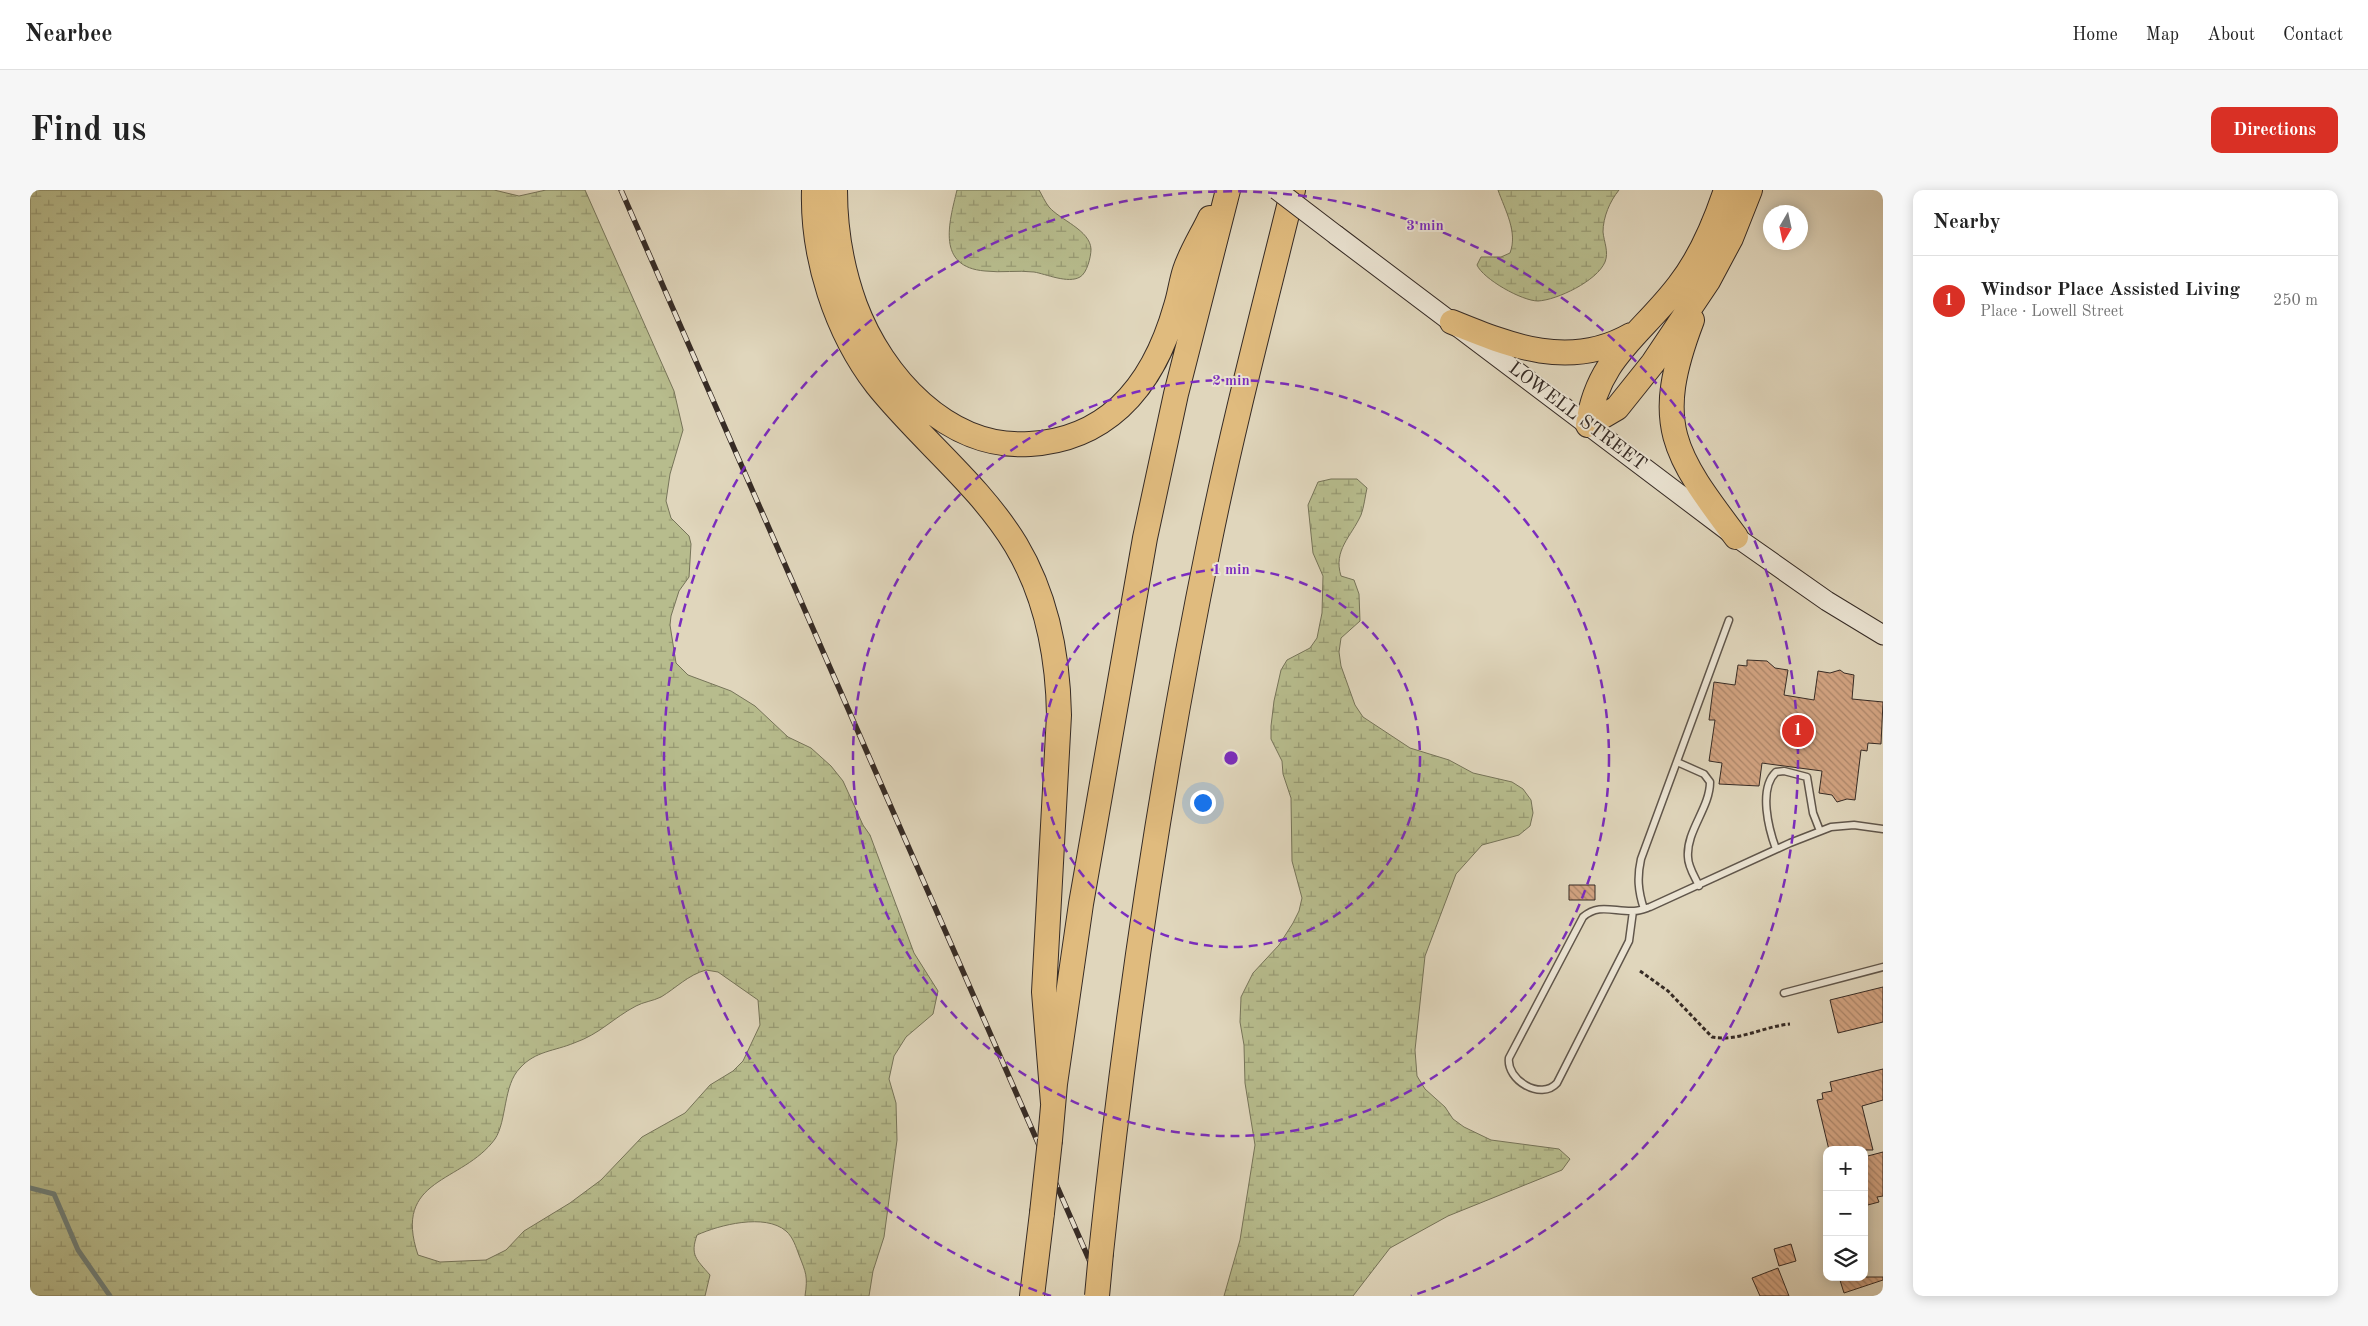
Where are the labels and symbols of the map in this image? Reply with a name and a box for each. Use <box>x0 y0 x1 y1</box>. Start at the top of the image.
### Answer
north arrow <box>1763 205 1808 250</box>
text: 3 min <box>1406 219 1444 234</box>
street label: LOWELL STREET <box>1504 359 1650 475</box>
text: 2 min <box>1212 374 1250 389</box>
text: 1 min <box>1212 563 1250 578</box>
pin: 1 <box>1782 712 1814 750</box>
centre of rings <box>1222 749 1240 767</box>
your location <box>1190 790 1216 816</box>

